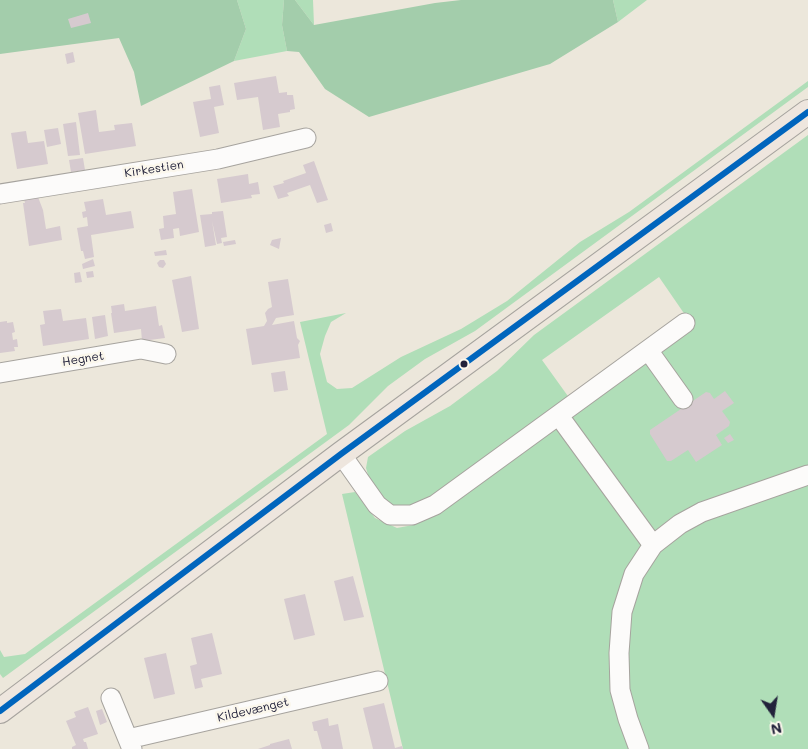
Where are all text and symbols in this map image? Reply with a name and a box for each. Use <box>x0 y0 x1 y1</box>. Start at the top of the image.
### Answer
street label: Kirkestien <box>123 157 185 181</box>
street label: Hegnet <box>61 349 105 369</box>
unlabelled marker <box>459 359 469 369</box>
north arrow <box>748 689 798 739</box>
street label: Kildevænget <box>216 695 290 725</box>
text: N <box>769 719 784 740</box>

